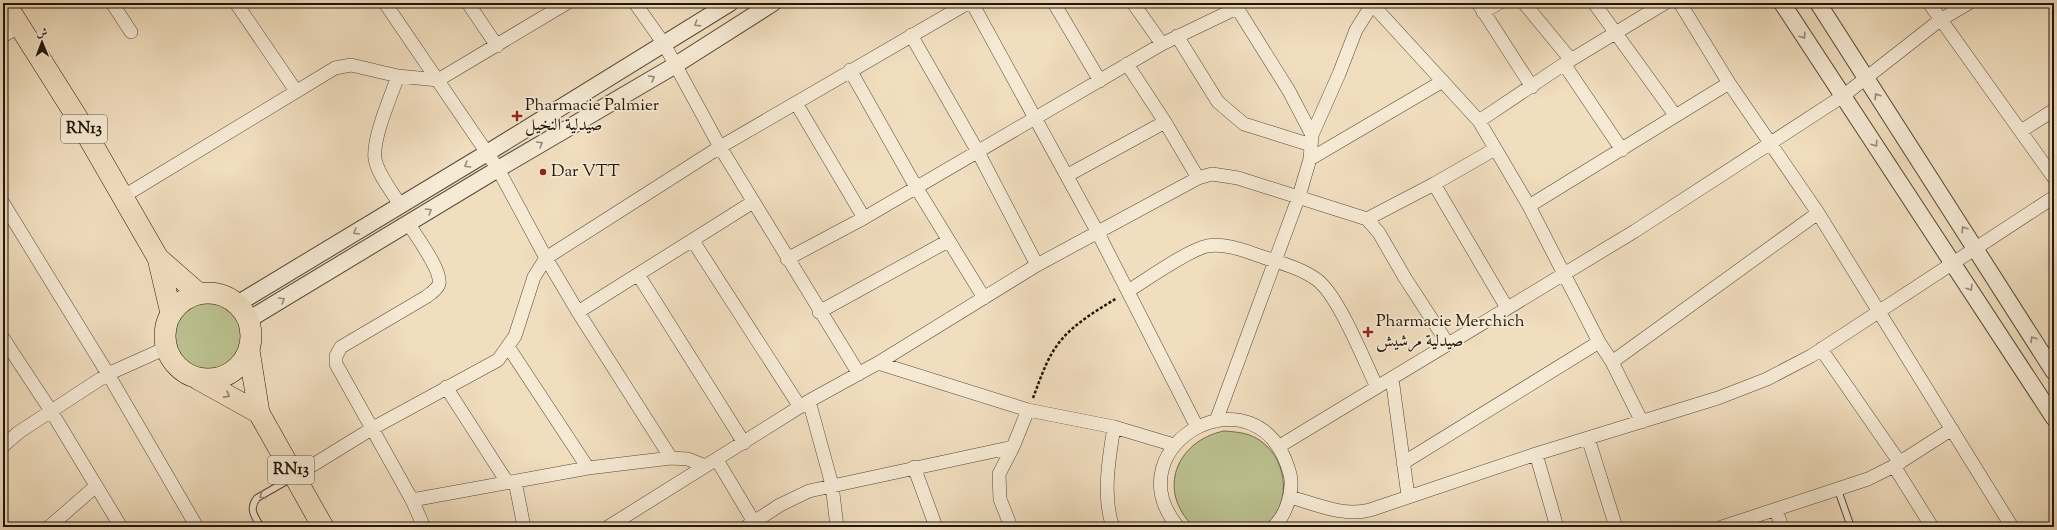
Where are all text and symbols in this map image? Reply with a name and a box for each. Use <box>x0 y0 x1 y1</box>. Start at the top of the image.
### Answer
one-way arrow <box>694 19 701 26</box>
north arrow <box>22 22 62 62</box>
text: ش <box>36 25 48 41</box>
one-way arrow <box>1798 31 1805 38</box>
one-way arrow <box>648 76 655 83</box>
place label: Pharmacie Palmier صيدلية النخيل <box>525 94 660 138</box>
one-way arrow <box>1875 94 1882 101</box>
marker: Pharmacie Palmier صيدلية النخيل <box>512 111 522 121</box>
road number: RN13 <box>61 115 107 143</box>
one-way arrow <box>1870 140 1878 147</box>
one-way arrow <box>536 142 543 149</box>
place label: Dar VTT <box>551 160 620 184</box>
one-way arrow <box>464 161 471 168</box>
marker: Dar VTT <box>538 167 548 177</box>
one-way arrow <box>425 208 432 216</box>
one-way arrow <box>1961 226 1969 233</box>
one-way arrow <box>353 227 360 235</box>
one-way arrow <box>1965 283 1972 290</box>
one-way arrow <box>278 298 285 305</box>
place label: Pharmacie Merchich صيدلية مرشيش <box>1376 310 1525 354</box>
marker: Pharmacie Merchich صيدلية مرشيش <box>1363 327 1373 337</box>
one-way arrow <box>2031 336 2038 343</box>
one-way arrow <box>223 390 231 398</box>
road number: RN13 <box>268 456 314 484</box>
one-way arrow <box>259 491 266 498</box>

